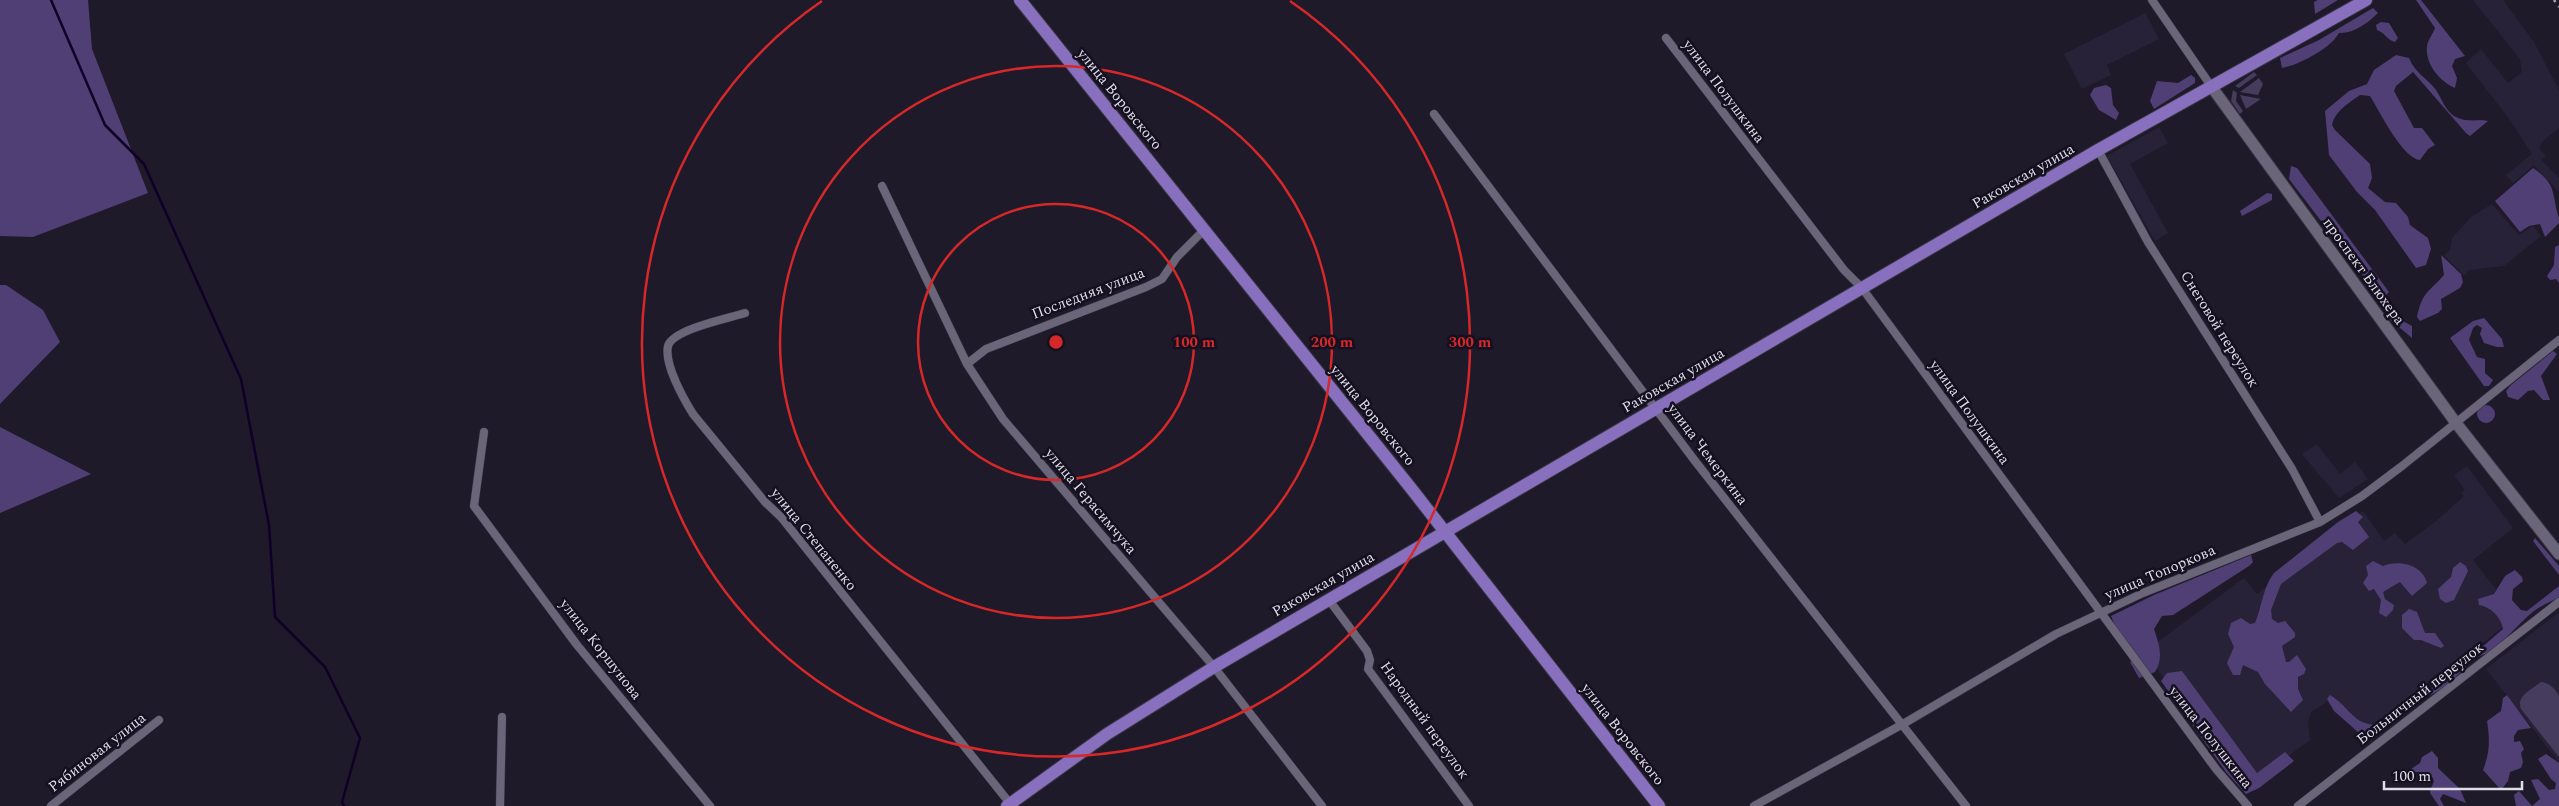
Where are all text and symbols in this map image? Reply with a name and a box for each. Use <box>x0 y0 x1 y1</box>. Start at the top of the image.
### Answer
street label: улица Полушкина <box>1676 34 1771 149</box>
street label: улица Воровского <box>1071 43 1168 155</box>
street label: Раковская улица <box>1968 137 2079 215</box>
street label: проспект Блюхера <box>2317 213 2411 330</box>
street label: Последняя улица <box>1028 261 1149 326</box>
street label: Снеговой переулок <box>2174 266 2265 392</box>
text: 100 m <box>1173 331 1216 354</box>
text: 200 m <box>1311 331 1354 354</box>
text: 300 m <box>1449 331 1492 354</box>
centre of rings <box>1047 333 1065 351</box>
street label: Раковская улица <box>1618 341 1729 419</box>
street label: улица Полушкина <box>1923 354 2016 470</box>
street label: улица Воровского <box>1324 359 1421 471</box>
street label: улица Чемеркина <box>1661 398 1754 511</box>
street label: улица Герасимчука <box>1038 442 1143 560</box>
street label: улица Степаненко <box>764 482 862 596</box>
street label: улица Топоркова <box>2100 539 2220 607</box>
street label: Раковская улица <box>1268 545 1379 623</box>
street label: улица Коршунова <box>553 593 648 705</box>
street label: Больничный переулок <box>2352 636 2489 750</box>
street label: Народный переулок <box>1374 657 1475 784</box>
street label: улица Воровского <box>1575 677 1670 791</box>
street label: улица Полушкина <box>2162 680 2259 794</box>
street label: Рябиновая улица <box>43 706 152 798</box>
scale bar <box>2384 758 2522 790</box>
text: 100 m <box>2392 765 2431 788</box>

